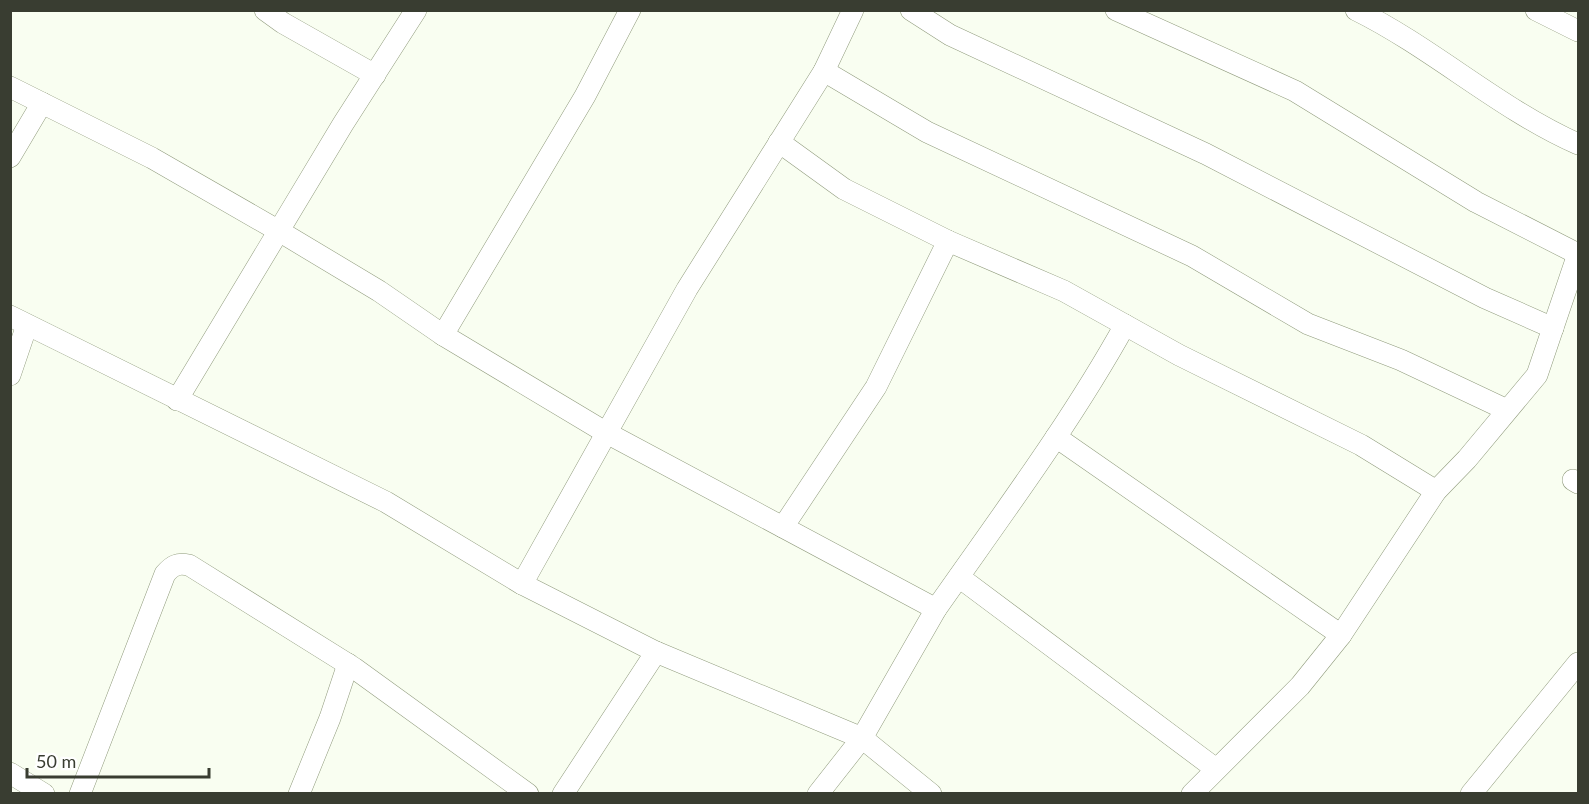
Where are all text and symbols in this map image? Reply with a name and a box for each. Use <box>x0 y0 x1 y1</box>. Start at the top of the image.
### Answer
scale bar <box>27 741 208 779</box>
text: 50 m <box>36 750 76 772</box>

